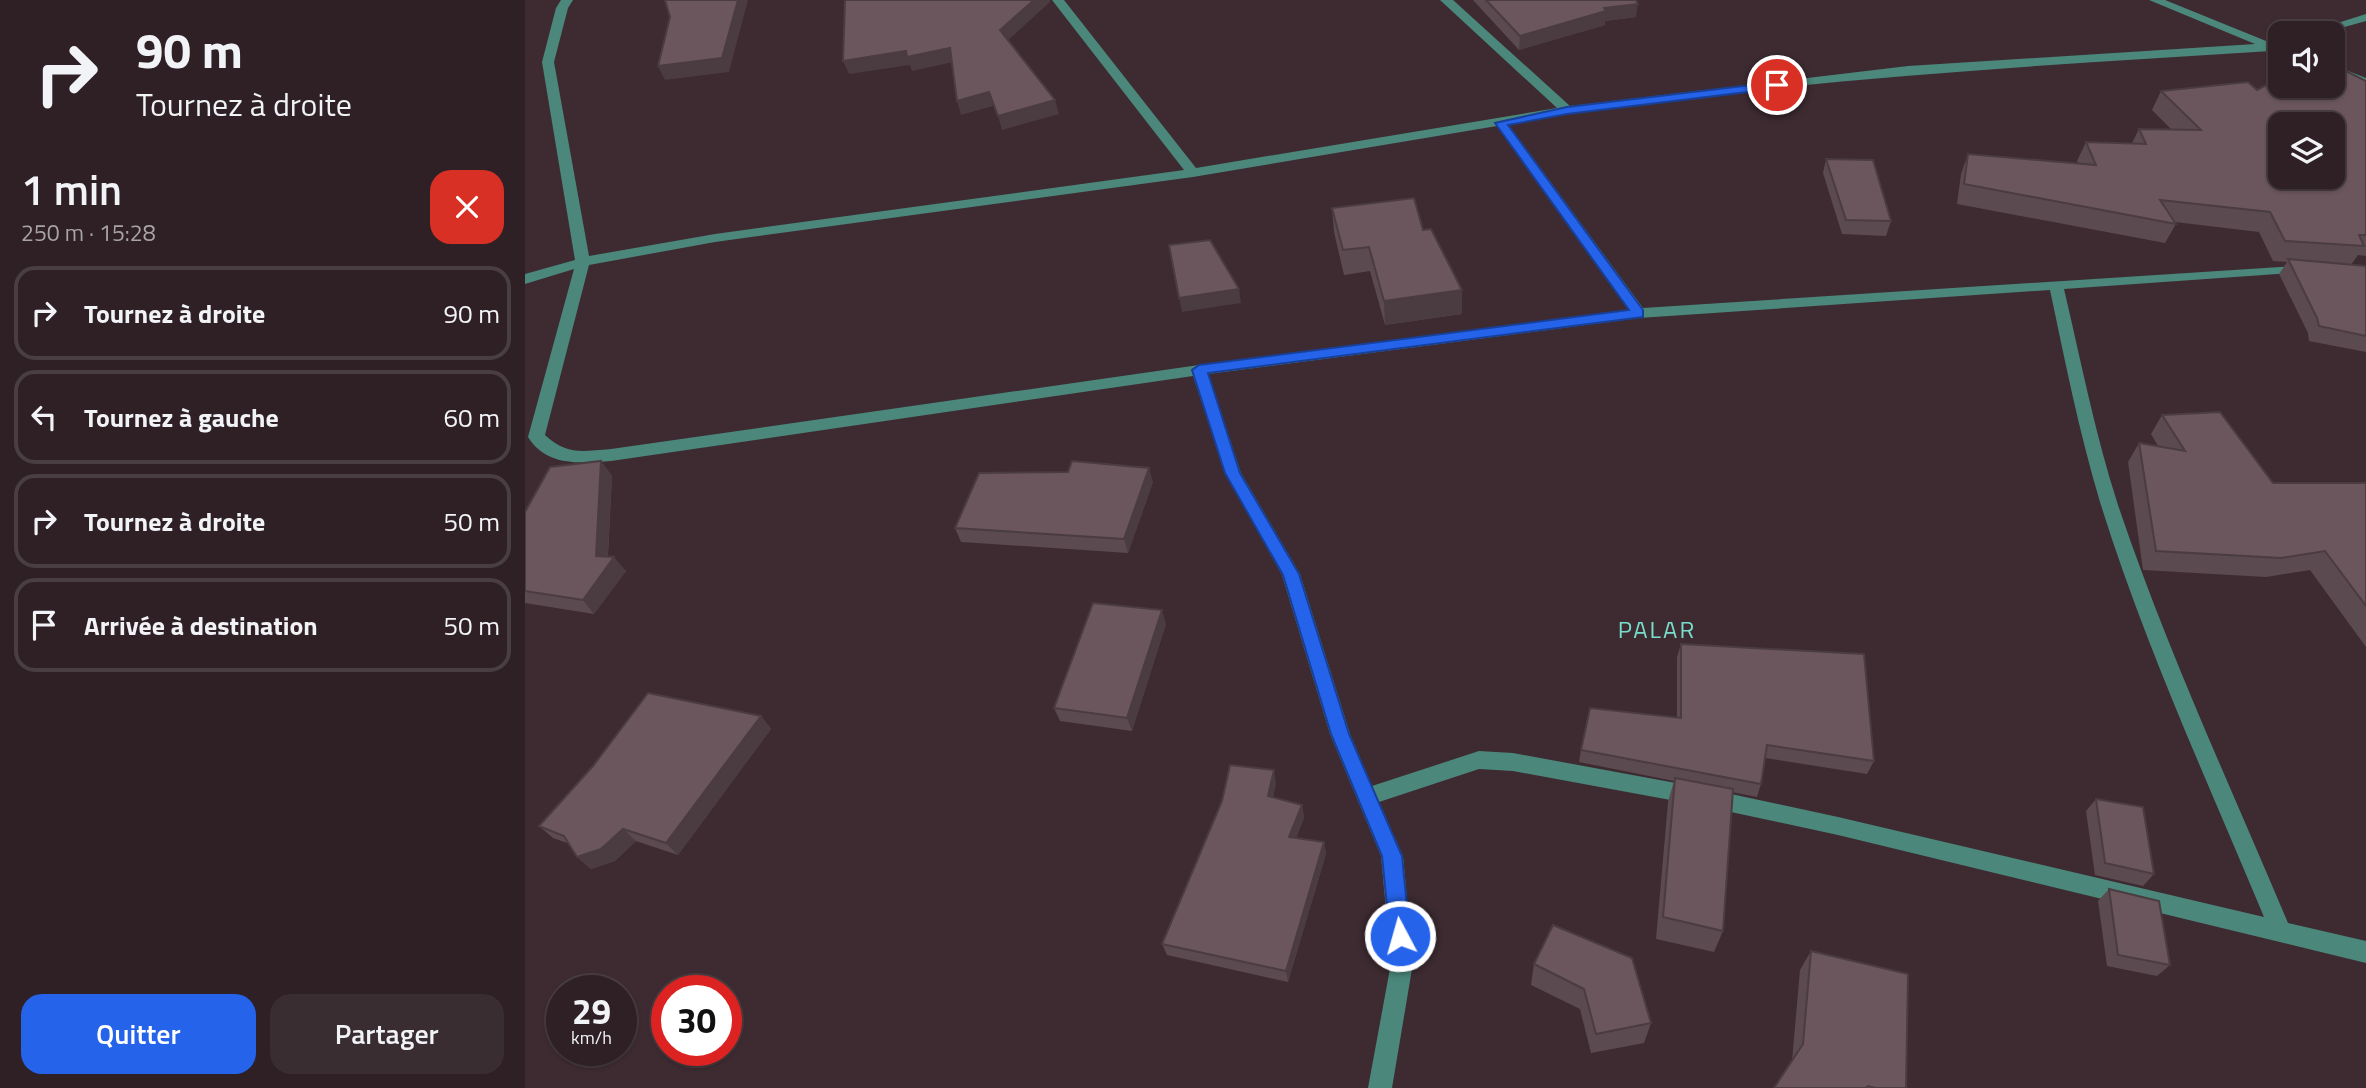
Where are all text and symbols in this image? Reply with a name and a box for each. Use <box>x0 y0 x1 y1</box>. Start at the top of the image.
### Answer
text: 90 m <box>136 12 243 87</box>
map controls <box>2268 21 2345 189</box>
button: sound <box>2268 21 2345 98</box>
icon: right <box>21 28 112 119</box>
pin <box>1747 55 1807 115</box>
icon: arrive <box>1758 66 1796 104</box>
text: Tournez à droite <box>136 80 352 128</box>
button: layers <box>2268 112 2345 189</box>
text: 1 min <box>21 157 122 221</box>
button: close <box>430 170 504 244</box>
text: 250 m · 15:28 <box>21 215 156 250</box>
icon: right <box>25 294 63 332</box>
text: Tournez à droite <box>84 294 265 333</box>
text: 90 m <box>443 294 500 333</box>
icon: left <box>25 398 63 436</box>
text: Tournez à gauche <box>84 398 279 437</box>
text: 60 m <box>443 398 500 437</box>
icon: right <box>25 502 63 540</box>
text: Tournez à droite <box>84 502 265 541</box>
text: 50 m <box>443 502 500 541</box>
icon: arrive <box>25 606 63 644</box>
text: Arrivée à destination <box>84 606 318 645</box>
text: 50 m <box>443 606 500 645</box>
district label: PALAR <box>1618 611 1696 647</box>
position arrow <box>1363 899 1437 973</box>
speed limit sign: 30 <box>651 975 742 1066</box>
text: 29 <box>572 984 611 1038</box>
button: Quitter <box>21 994 256 1074</box>
button: Partager <box>270 994 504 1074</box>
text: km/h <box>571 1024 612 1051</box>

